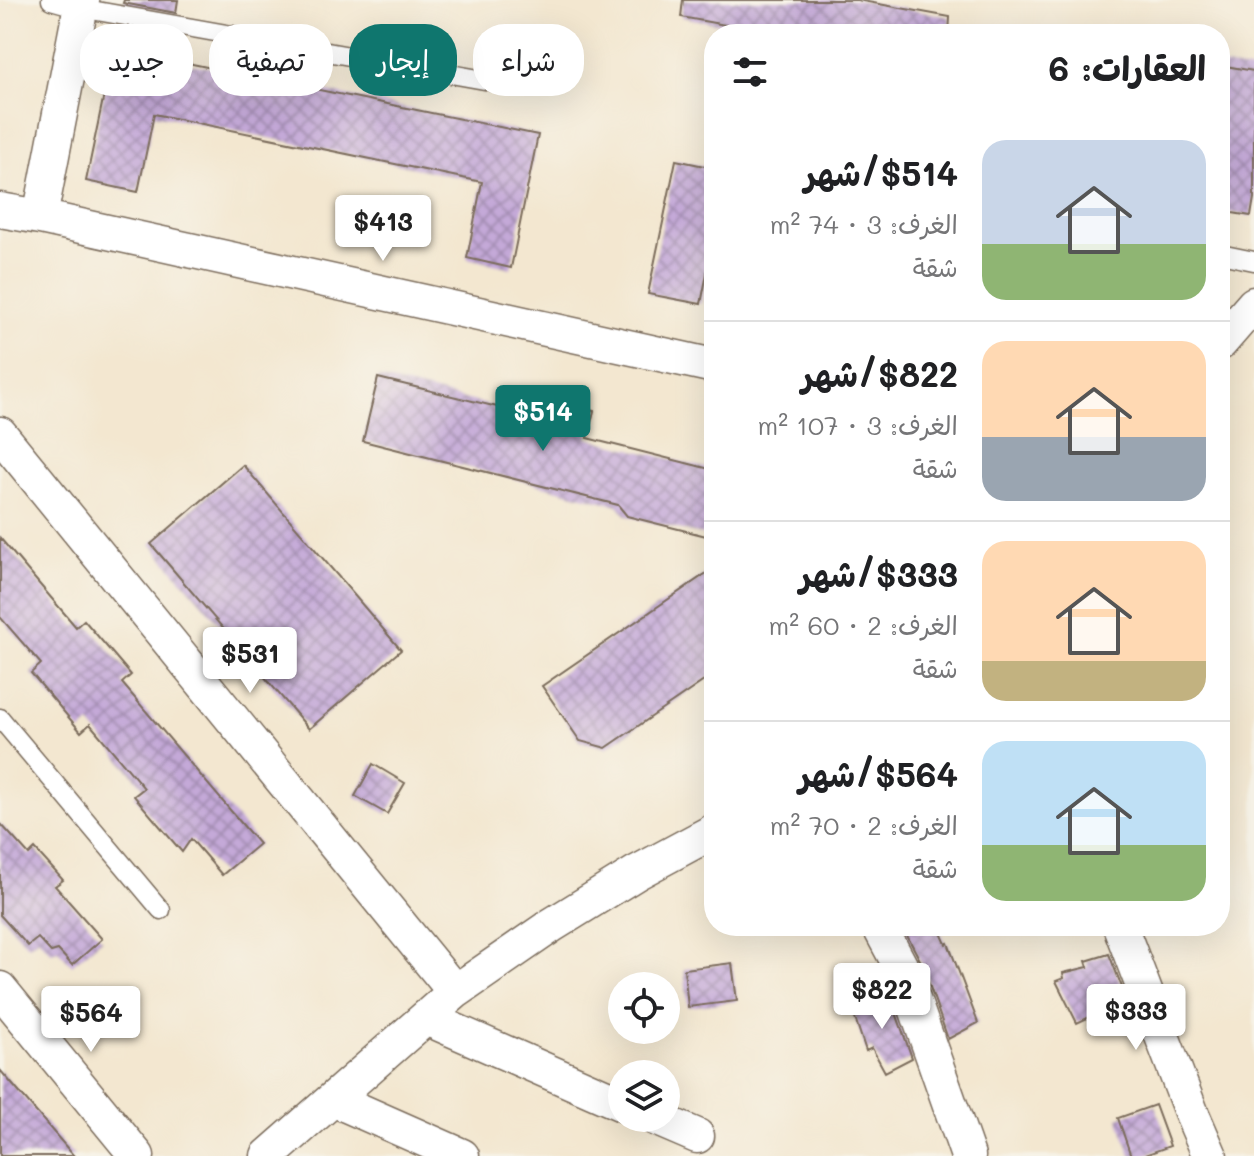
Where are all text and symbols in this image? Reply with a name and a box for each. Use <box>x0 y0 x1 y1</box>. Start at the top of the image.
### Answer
chip: جديد <box>80 24 193 96</box>
chip: تصفية <box>209 24 333 96</box>
chip: إيجار <box>349 24 457 96</box>
chip: شراء <box>473 24 584 96</box>
text: العقارات: 6 <box>1049 45 1206 90</box>
icon: filters <box>728 50 772 94</box>
text: $514/شهر <box>804 150 958 195</box>
icon: home <box>1046 172 1142 268</box>
pin: $413 <box>336 195 430 263</box>
text: $413 <box>353 204 413 238</box>
text: الغرف: 3 · 74 m² <box>770 207 958 241</box>
text: شقة <box>913 250 958 284</box>
text: $822/شهر <box>802 351 958 396</box>
icon: home <box>1046 373 1142 469</box>
pin: $514 <box>496 385 590 453</box>
text: $514 <box>513 394 573 428</box>
text: الغرف: 3 · 107 m² <box>757 408 958 442</box>
text: شقة <box>913 451 958 485</box>
text: $333/شهر <box>799 551 958 596</box>
icon: home <box>1046 573 1142 669</box>
text: الغرف: 2 · 60 m² <box>769 608 958 642</box>
pin: $531 <box>203 627 297 695</box>
text: $531 <box>221 636 279 670</box>
text: شقة <box>913 651 958 685</box>
text: $564/شهر <box>799 751 958 796</box>
icon: home <box>1046 773 1142 869</box>
text: الغرف: 2 · 70 m² <box>770 808 958 842</box>
text: شقة <box>913 851 958 885</box>
pin: $822 <box>835 963 929 1031</box>
map controls <box>608 972 680 1132</box>
button: locate <box>608 972 680 1044</box>
text: $822 <box>851 972 913 1006</box>
pin: $333 <box>1089 984 1183 1052</box>
pin: $564 <box>44 986 138 1054</box>
text: $333 <box>1105 993 1167 1027</box>
text: $564 <box>59 995 123 1029</box>
button: layers <box>608 1060 680 1132</box>

